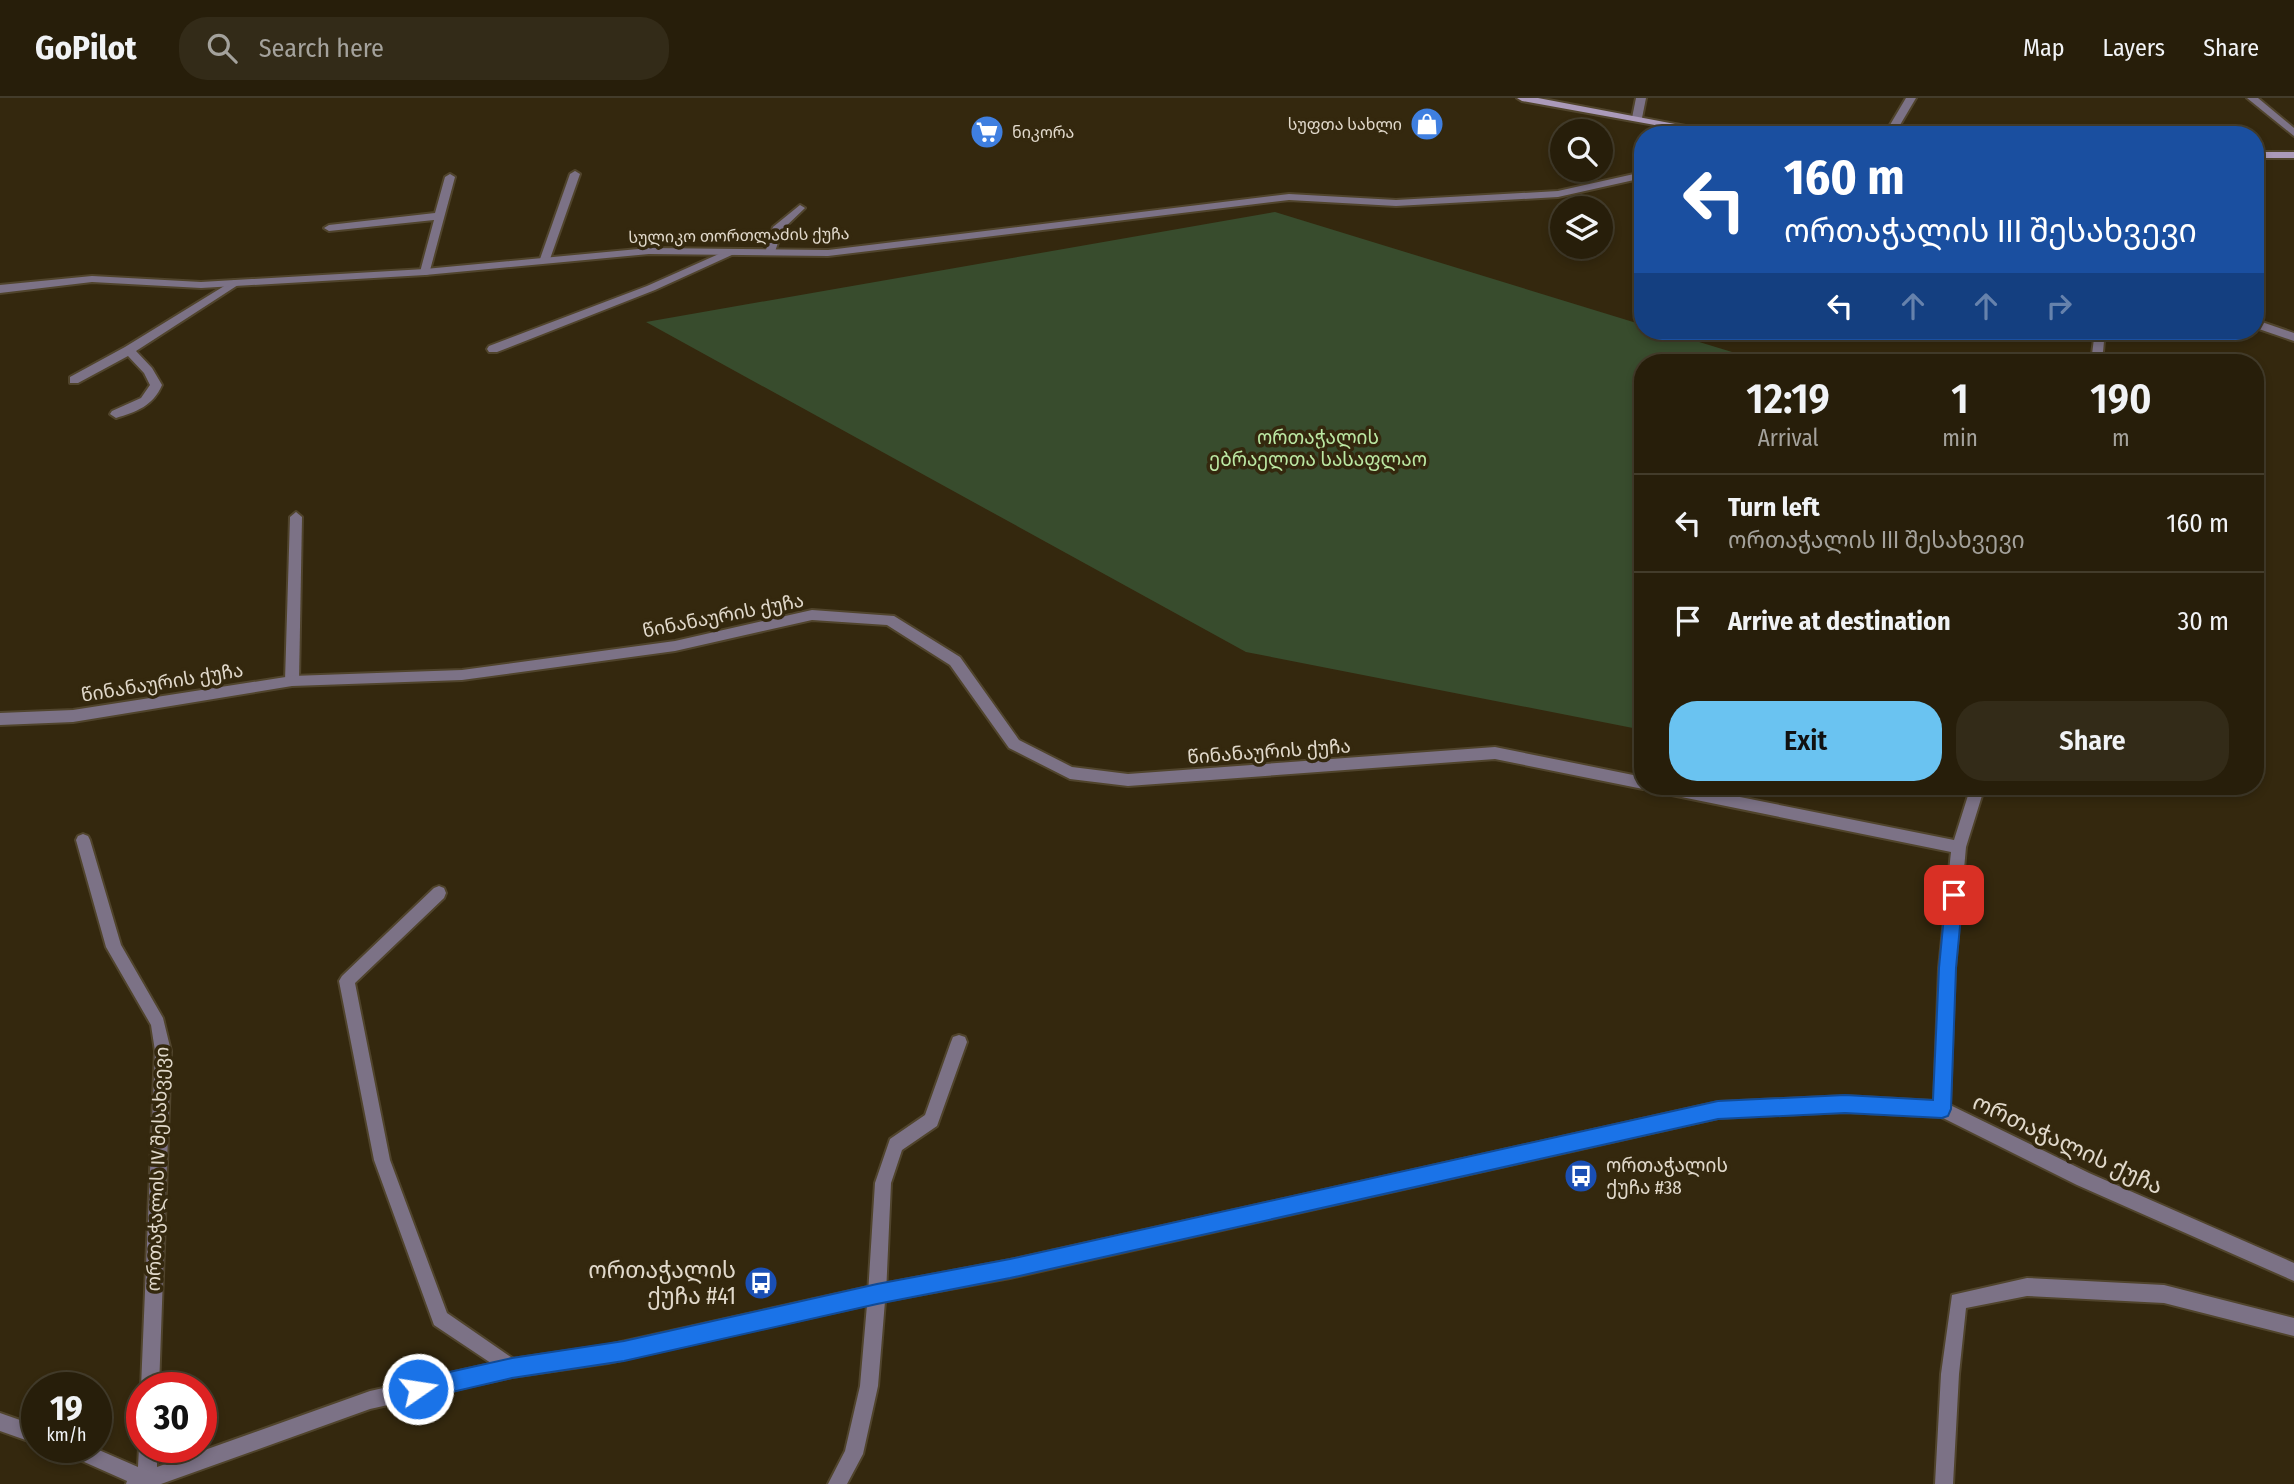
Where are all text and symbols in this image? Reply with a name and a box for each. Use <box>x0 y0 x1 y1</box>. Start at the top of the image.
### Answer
search box <box>179 17 669 80</box>
text: GoPilot <box>35 28 137 68</box>
icon: search <box>203 29 241 67</box>
text: Search here <box>259 33 384 64</box>
text: Map <box>2023 34 2065 62</box>
text: Layers <box>2103 34 2165 62</box>
text: Share <box>2203 34 2259 62</box>
shop icon: სუფთა სახლი <box>1408 105 1446 143</box>
supermarket icon: ნიკორა <box>968 113 1006 151</box>
place label: სუფთა სახლი <box>1288 115 1402 135</box>
map controls <box>1550 119 1613 259</box>
button: search <box>1550 119 1613 182</box>
place label: ნიკორა <box>1012 123 1074 142</box>
text: 160 m <box>1784 148 1905 207</box>
icon: left <box>1669 154 1760 245</box>
button: layers <box>1550 196 1613 259</box>
text: ორთაჭალის III შესახვევი <box>1784 212 2197 250</box>
street label: სულიკო თორთლაძის ქუჩა <box>628 224 850 248</box>
icon: left <box>1821 287 1859 325</box>
icon: ahead <box>1894 287 1932 325</box>
icon: ahead <box>1967 287 2005 325</box>
icon: right <box>2040 287 2078 325</box>
text: 12:19 <box>1746 374 1830 424</box>
text: 1 <box>1951 374 1969 424</box>
text: 190 <box>2090 374 2152 424</box>
text: Arrival <box>1758 424 1819 452</box>
text: min <box>1942 424 1978 452</box>
text: m <box>2112 424 2130 452</box>
park label: ორთაჭალის ებრაელთა სასაფლაო <box>1209 426 1427 472</box>
text: Turn left <box>1728 492 1820 523</box>
icon: left <box>1669 504 1707 542</box>
text: 160 m <box>2166 508 2229 539</box>
text: ორთაჭალის III შესახვევი <box>1728 526 2025 554</box>
street label: წინანაურის ქუჩა <box>640 589 806 642</box>
icon: arrive <box>1669 602 1707 640</box>
text: Arrive at destination <box>1728 606 1951 637</box>
text: 30 m <box>2178 606 2229 637</box>
street label: წინანაურის ქუჩა <box>79 658 245 707</box>
button: Exit <box>1669 701 1942 781</box>
button: Share <box>1956 701 2229 781</box>
street label: წინანაურის ქუჩა <box>1187 734 1352 769</box>
pin <box>1924 865 1984 925</box>
icon: arrive <box>1935 876 1973 914</box>
street label: ორთაჭალის IV შესახვევი <box>142 1046 174 1292</box>
street label: ორთაჭალის ქუჩა <box>1968 1088 2168 1200</box>
place label: ორთაჭალის ქუჩა #38 <box>1606 1154 1728 1199</box>
bus stop icon: ორთაჭალის ქუჩა #38 <box>1562 1157 1600 1195</box>
place label: ორთაჭალის ქუჩა #41 <box>588 1256 736 1310</box>
bus stop icon: ორთაჭალის ქუჩა #41 <box>742 1264 780 1302</box>
position arrow <box>381 1352 455 1426</box>
speed limit sign: 30 <box>126 1372 217 1463</box>
text: 19 <box>50 1387 83 1429</box>
text: km/h <box>46 1424 87 1446</box>

